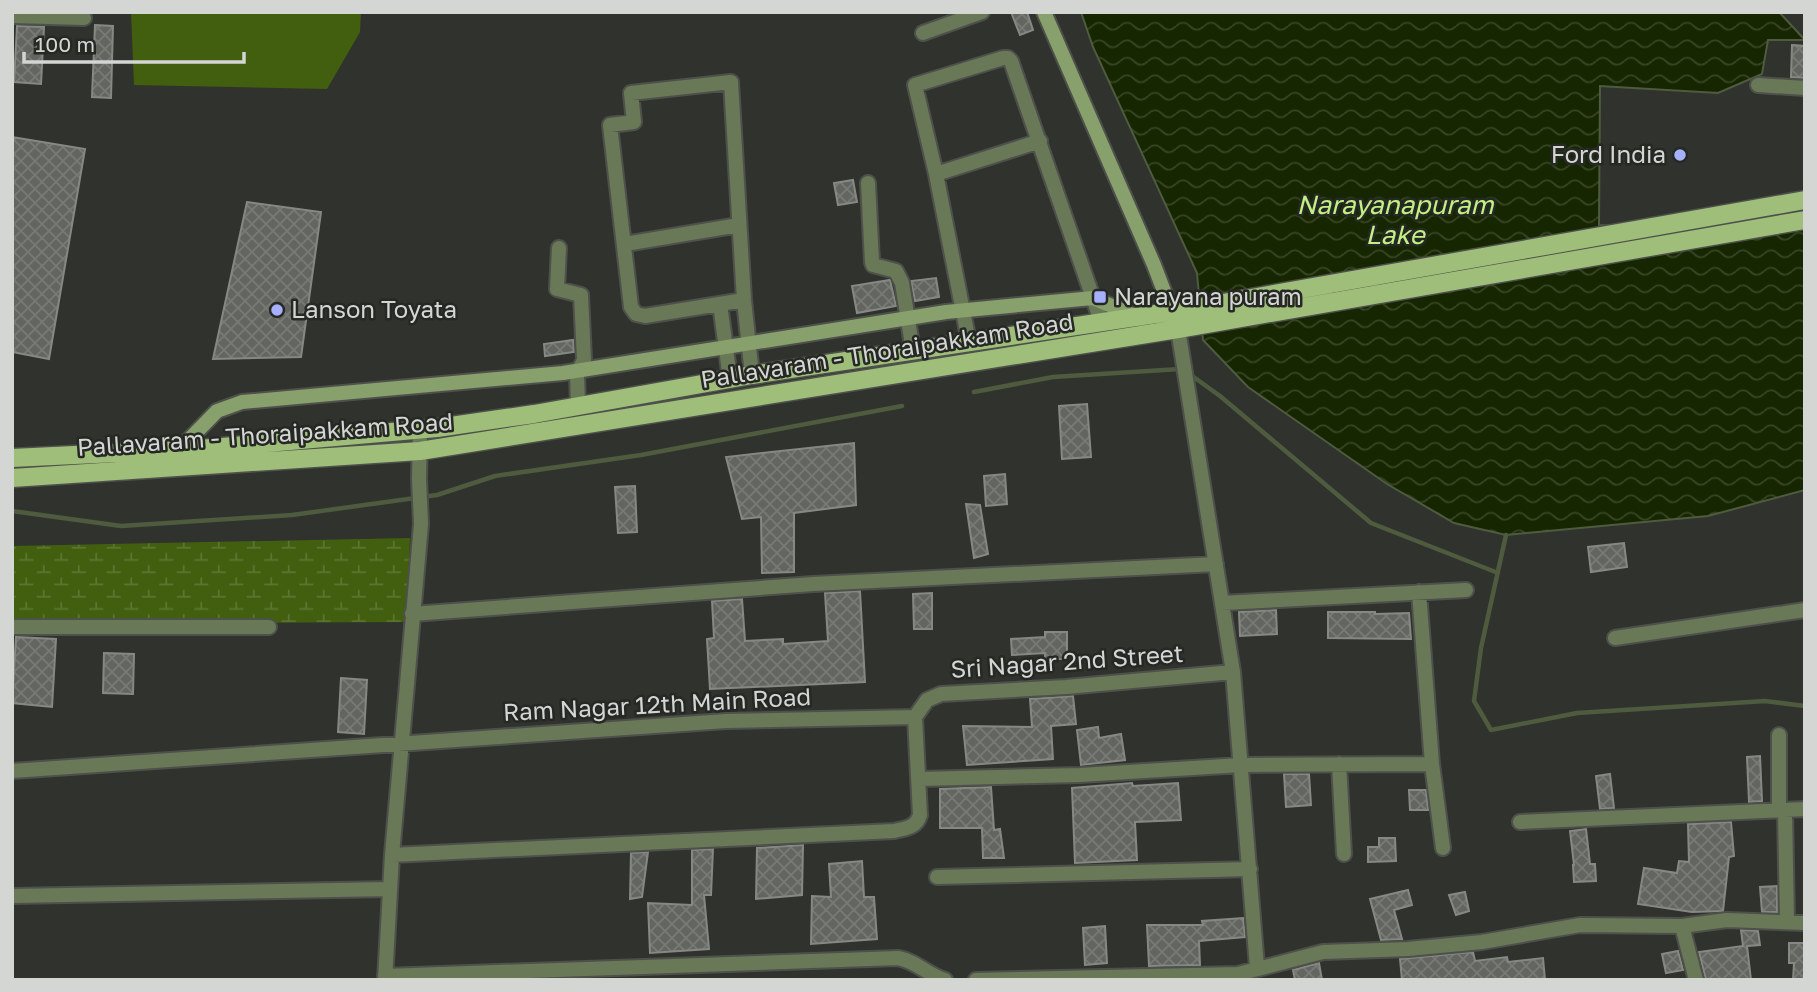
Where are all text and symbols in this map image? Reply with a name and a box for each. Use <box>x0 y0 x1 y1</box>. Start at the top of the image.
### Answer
scale bar <box>24 21 245 65</box>
text: 100 m <box>35 31 95 57</box>
place label: Ford India <box>1551 139 1666 168</box>
marker: Ford India <box>1672 147 1688 163</box>
water label: Narayanapuram Lake <box>1297 189 1494 250</box>
place label: Narayana puram <box>1114 281 1302 310</box>
marker: Narayana puram <box>1092 289 1108 305</box>
place label: Lanson Toyata <box>291 294 457 323</box>
marker: Lanson Toyata <box>269 302 285 318</box>
street label: Pallavaram - Thoraipakkam Road <box>698 306 1075 393</box>
street label: Pallavaram - Thoraipakkam Road <box>76 406 454 461</box>
street label: Sri Nagar 2nd Street <box>950 638 1184 683</box>
street label: Ram Nagar 12th Main Road <box>502 681 812 726</box>

